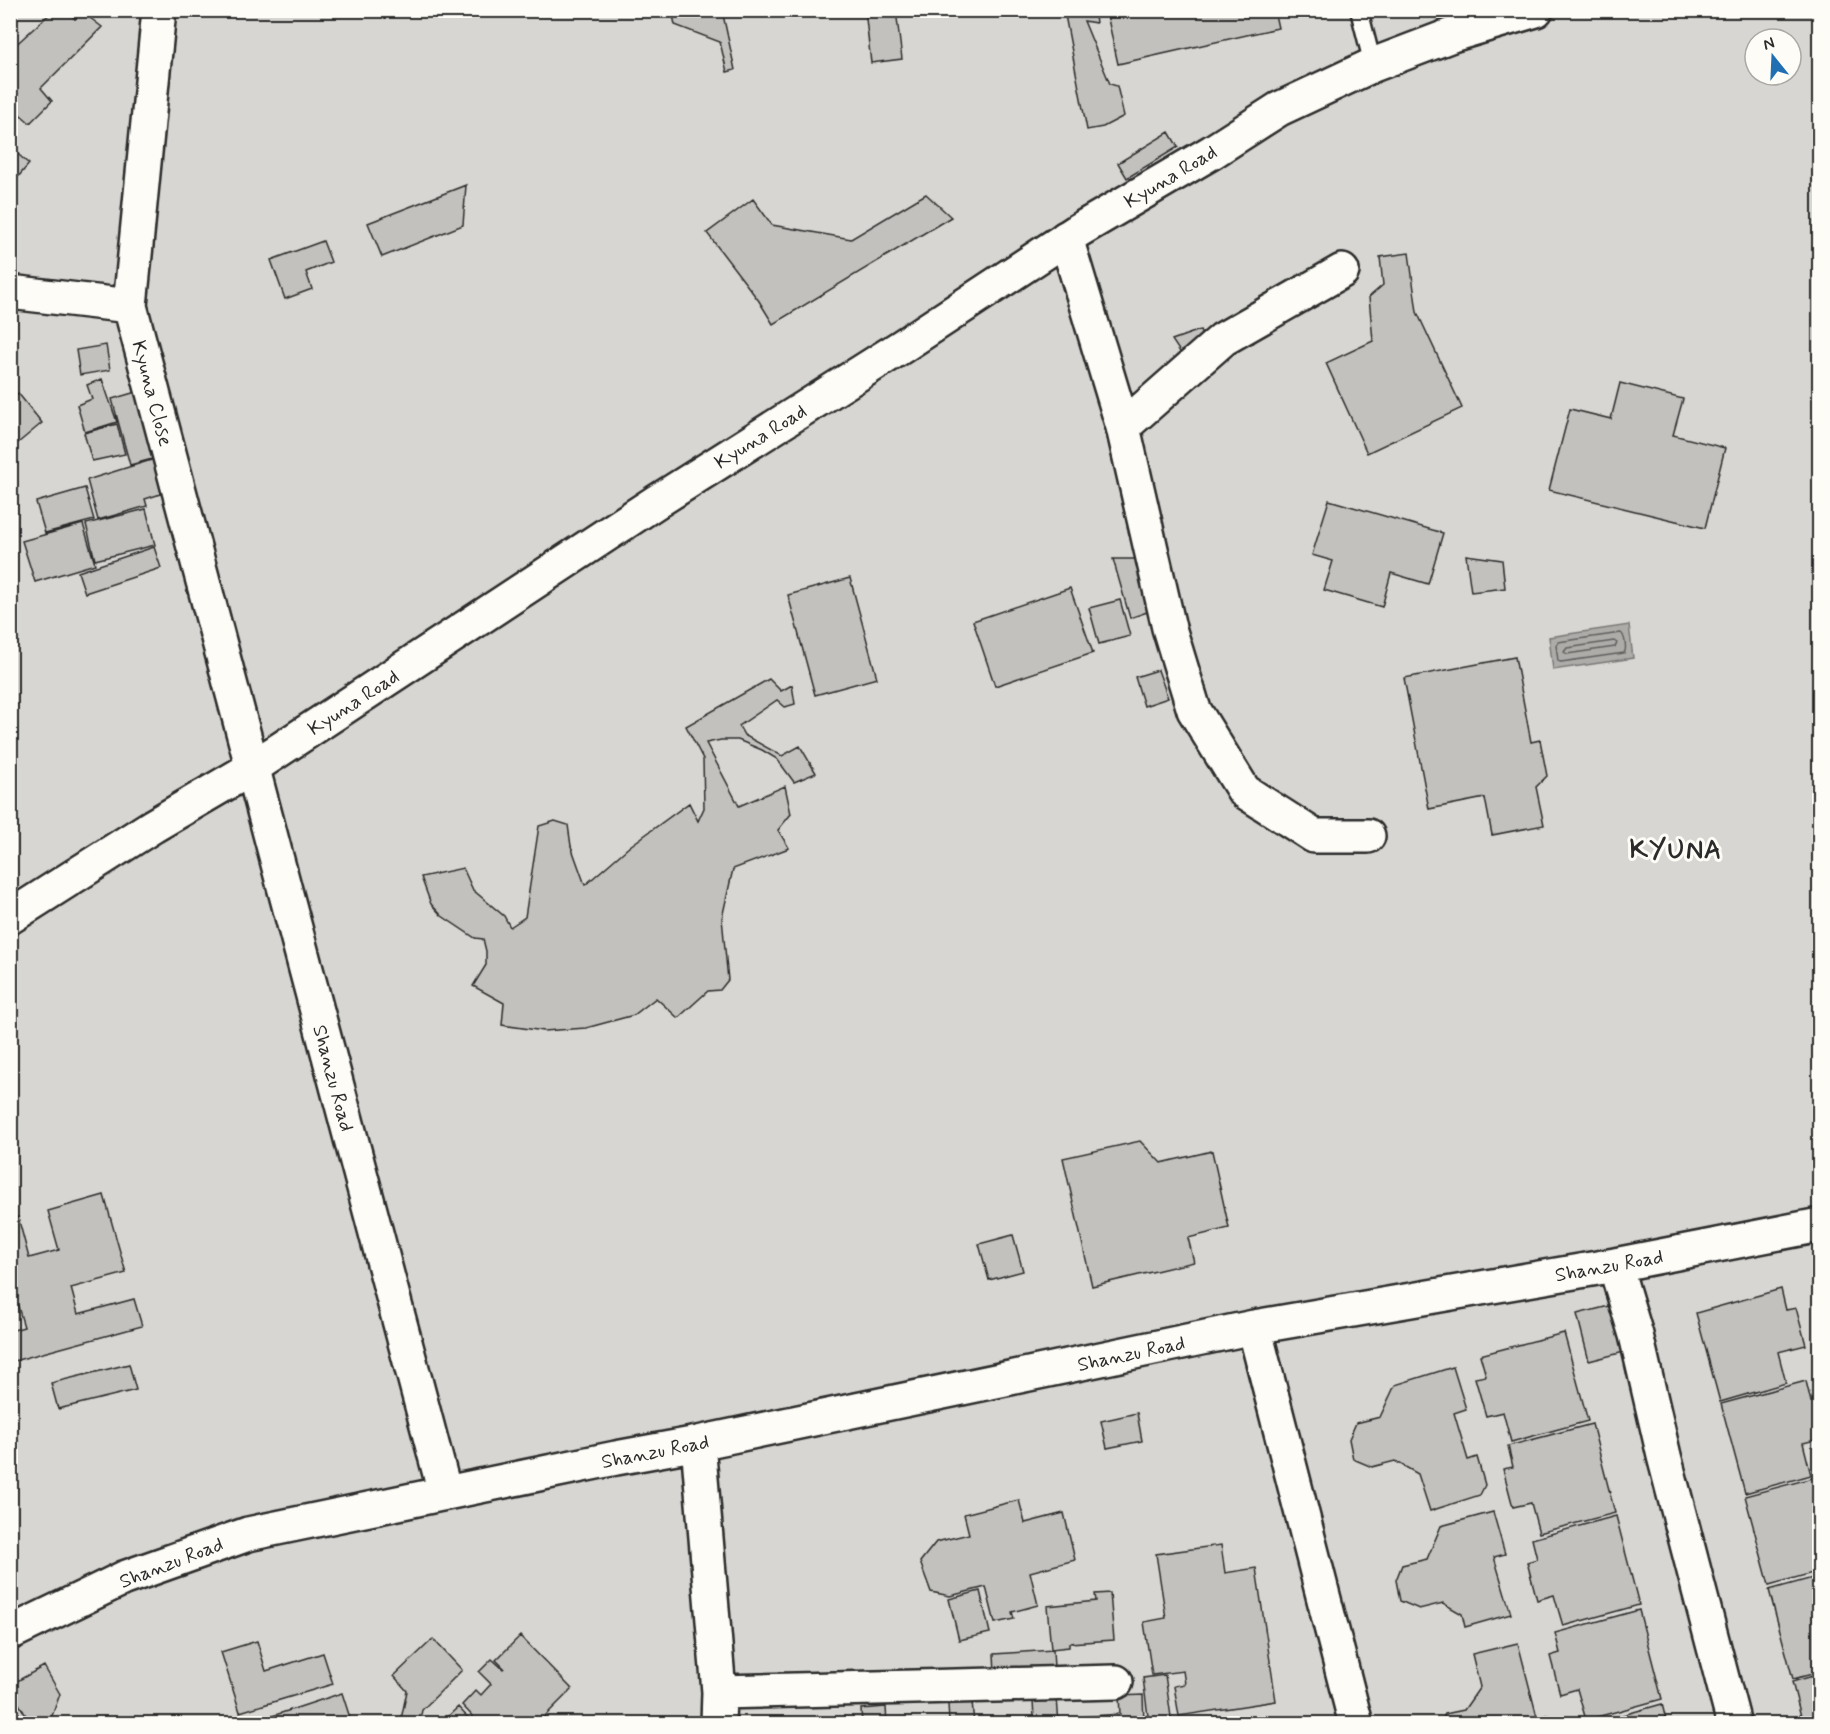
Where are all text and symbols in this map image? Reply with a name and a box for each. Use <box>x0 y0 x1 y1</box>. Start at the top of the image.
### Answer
north arrow <box>1743 27 1803 87</box>
text: N <box>1761 33 1777 56</box>
street label: Kyuna Road <box>1119 139 1222 216</box>
street label: Kyuna Close <box>124 337 179 449</box>
street label: Kyuna Road <box>710 398 812 476</box>
street label: Kyuna Road <box>303 664 405 743</box>
district label: KYUNA <box>1629 834 1723 868</box>
street label: Shanzu Road <box>305 1022 360 1135</box>
street label: Shanzu Road <box>1553 1244 1665 1289</box>
street label: Shanzu Road <box>1075 1330 1188 1379</box>
street label: Shanzu Road <box>599 1429 712 1476</box>
street label: Shanzu Road <box>116 1531 227 1596</box>

